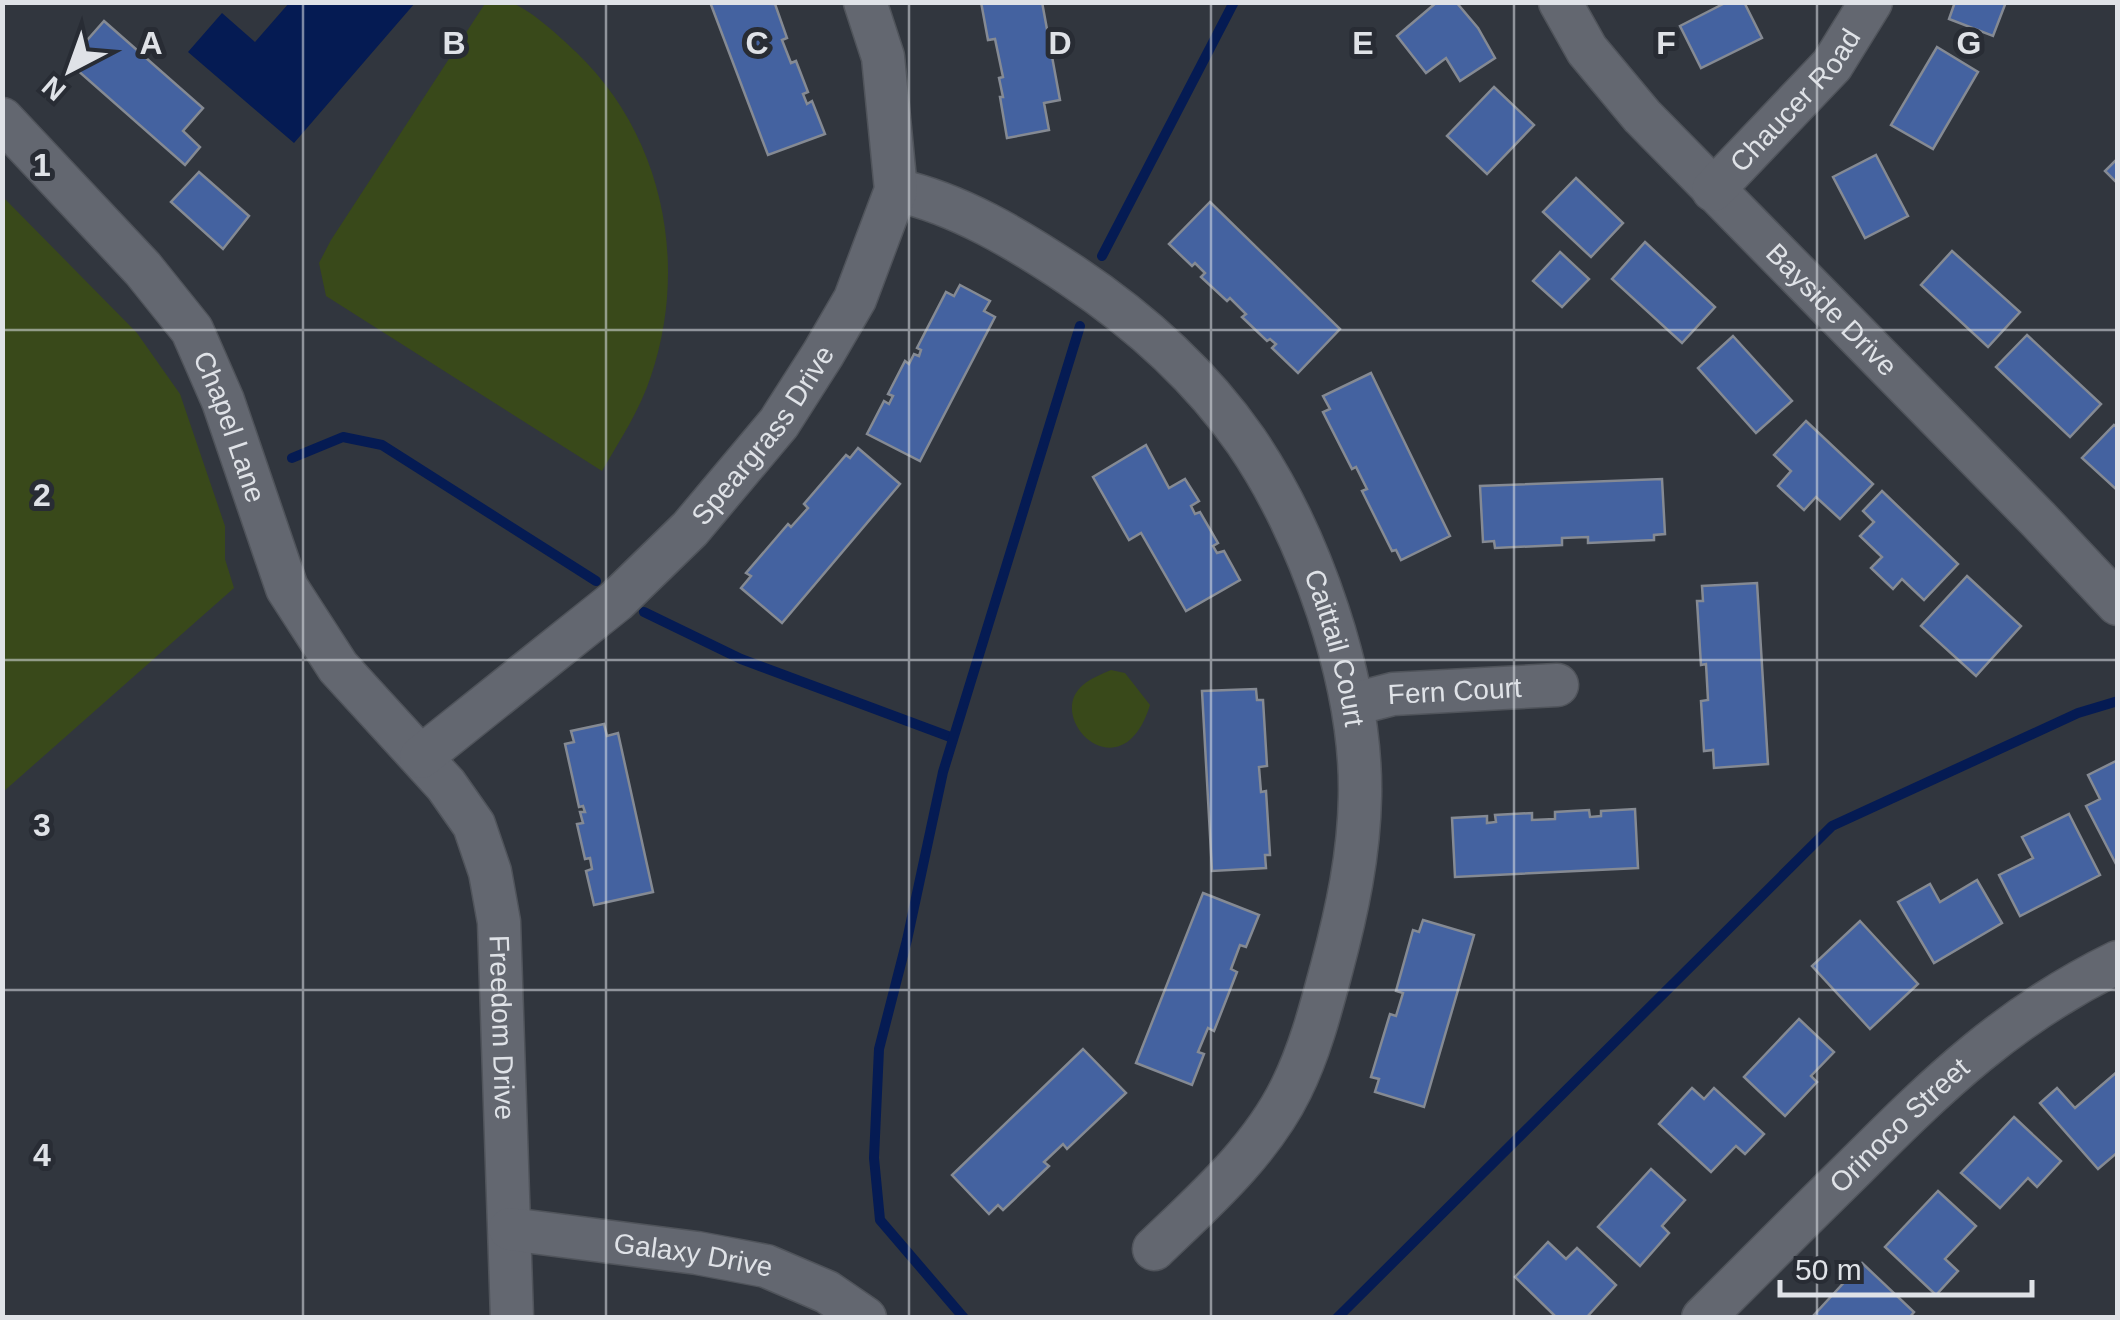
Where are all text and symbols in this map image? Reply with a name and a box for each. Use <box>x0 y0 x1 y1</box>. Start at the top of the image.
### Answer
north arrow <box>20 20 120 120</box>
street label: Chaucer Road <box>1724 23 1867 178</box>
text: A <box>139 25 163 61</box>
text: B <box>442 25 466 61</box>
text: C <box>745 25 769 61</box>
text: D <box>1048 25 1072 61</box>
text: E <box>1352 25 1374 61</box>
text: F <box>1656 25 1676 61</box>
text: G <box>1957 25 1981 61</box>
text: N <box>36 70 72 107</box>
text: 1 <box>33 147 51 183</box>
street label: Bayside Drive <box>1760 237 1903 382</box>
street label: Speargrass Drive <box>685 340 840 531</box>
street label: Chapel Lane <box>187 346 271 506</box>
text: 2 <box>33 477 51 513</box>
street label: Caittail Court <box>1298 565 1370 729</box>
street label: Fern Court <box>1387 672 1523 710</box>
text: 3 <box>33 807 51 843</box>
street label: Freedom Drive <box>483 934 520 1121</box>
street label: Orinoco Street <box>1823 1052 1975 1199</box>
text: 4 <box>33 1137 51 1173</box>
street label: Galaxy Drive <box>612 1227 775 1283</box>
scale bar <box>1780 1235 2032 1297</box>
text: 50 m <box>1795 1253 1862 1286</box>

